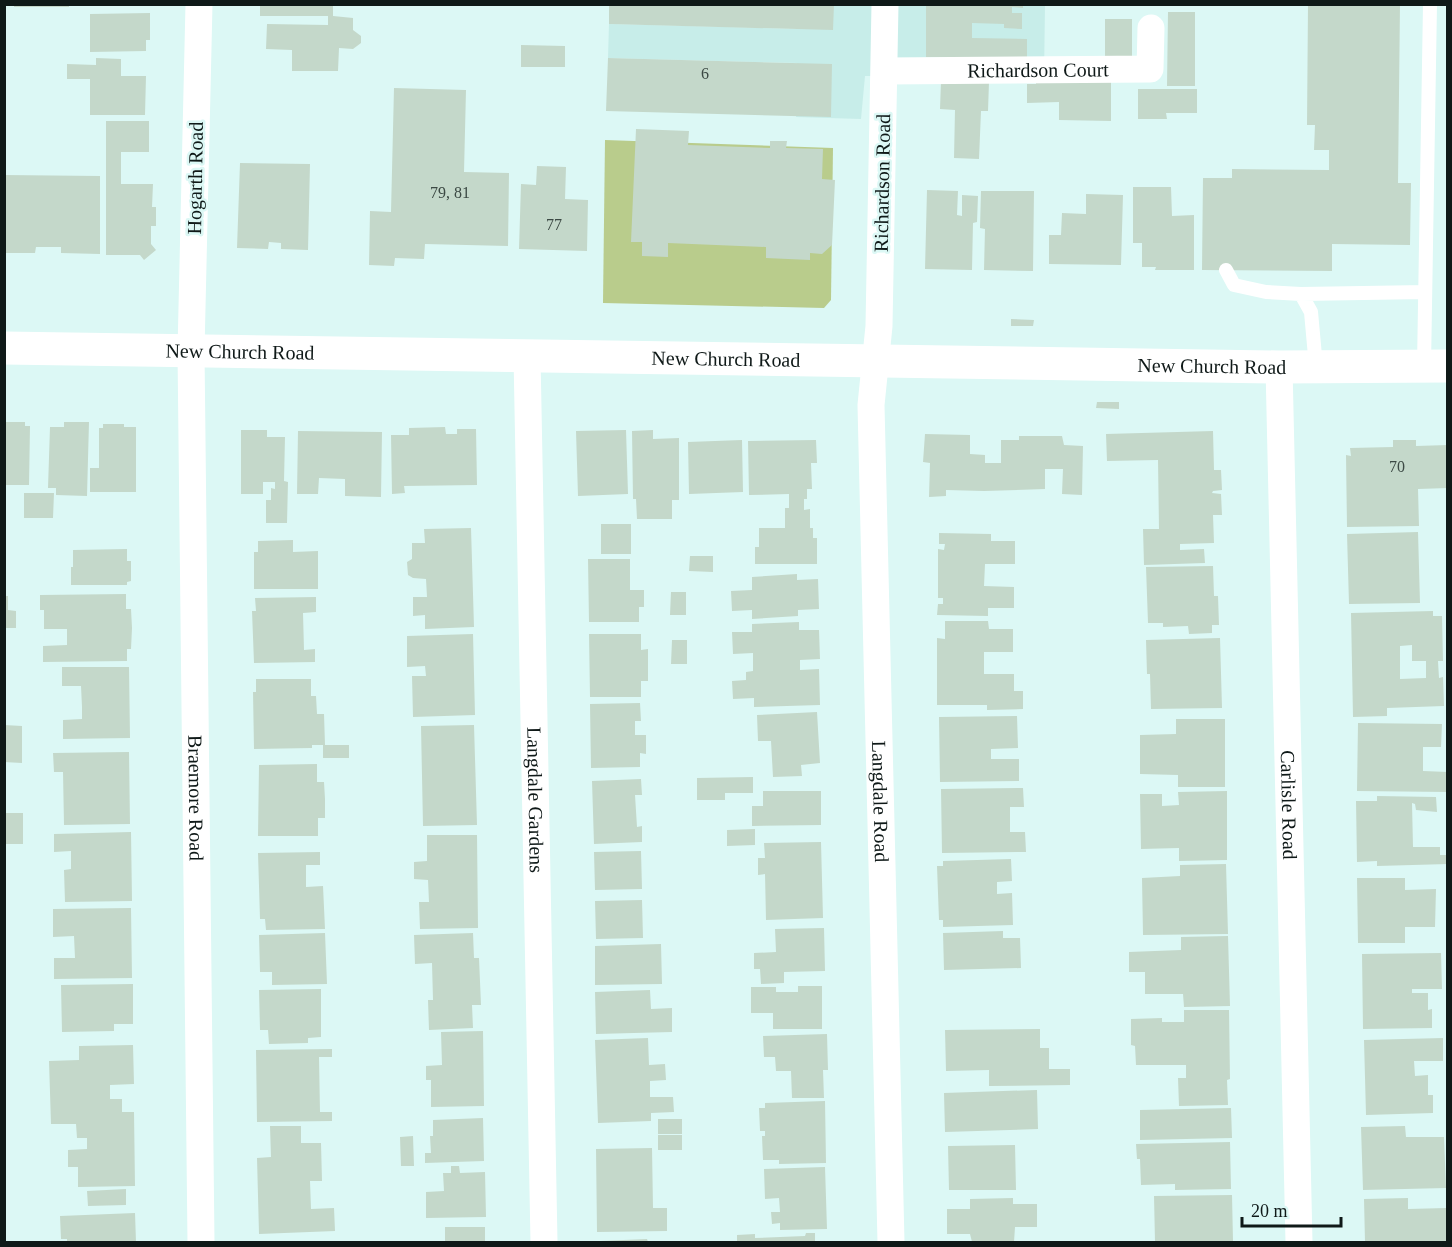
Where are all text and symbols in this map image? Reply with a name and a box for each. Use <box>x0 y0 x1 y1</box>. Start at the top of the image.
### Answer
street label: Richardson Court <box>967 58 1109 81</box>
house number: 6 <box>701 65 709 82</box>
street label: Richardson Road <box>870 114 894 252</box>
street label: Hogarth Road <box>183 121 208 235</box>
house number: 79, 81 <box>430 184 470 201</box>
house number: 77 <box>546 216 562 233</box>
street label: New Church Road <box>165 339 315 364</box>
street label: New Church Road <box>651 347 801 371</box>
street label: New Church Road <box>1137 354 1286 378</box>
house number: 70 <box>1389 458 1405 475</box>
street label: Langdale Gardens <box>523 727 548 873</box>
street label: Braemore Road <box>184 735 208 861</box>
street label: Langdale Road <box>868 740 893 863</box>
street label: Carlisle Road <box>1277 750 1301 860</box>
scale bar <box>1242 1190 1341 1228</box>
text: 20 m <box>1251 1201 1288 1221</box>

